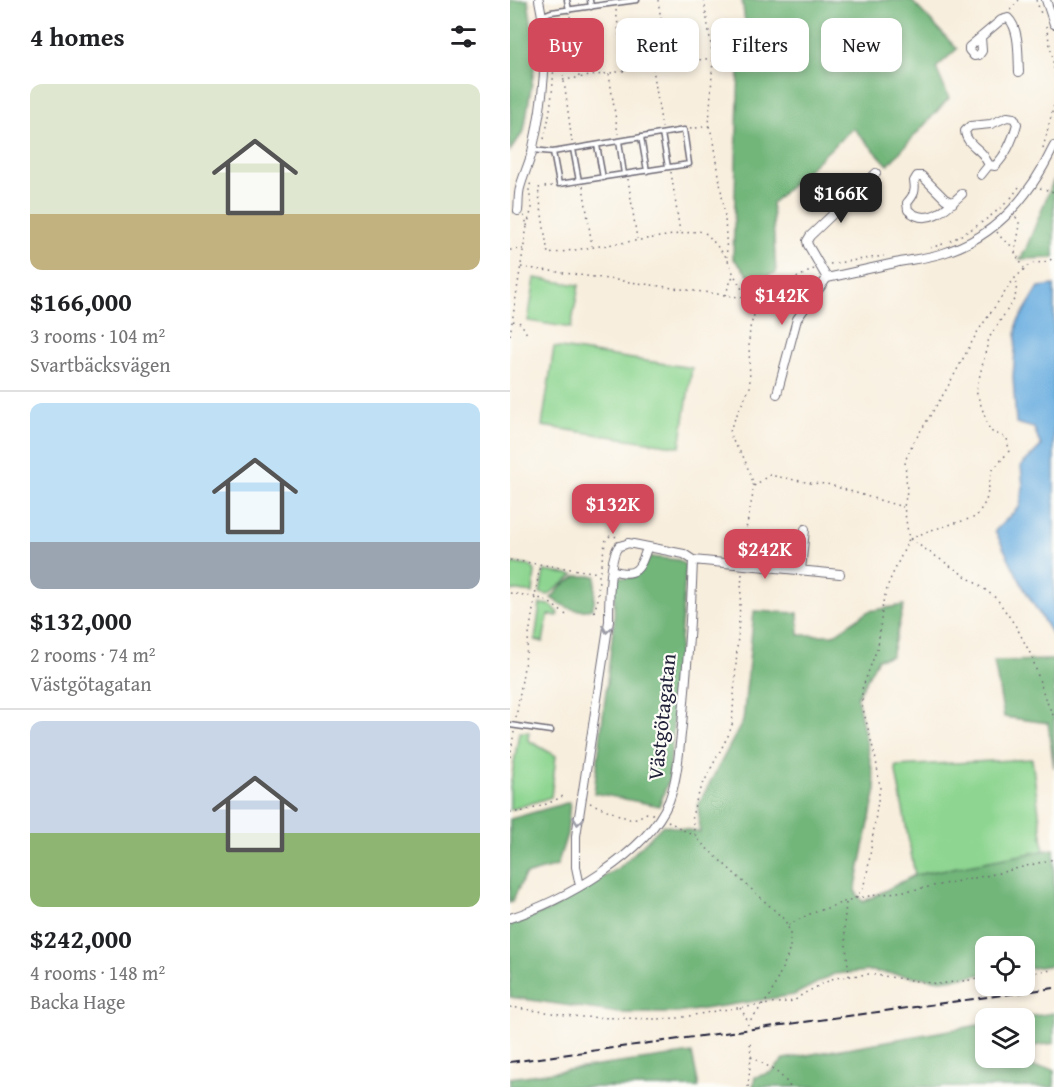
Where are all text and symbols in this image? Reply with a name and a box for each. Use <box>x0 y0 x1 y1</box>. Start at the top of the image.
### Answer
text: 4 homes <box>30 17 125 56</box>
chip: Buy <box>528 18 604 72</box>
chip: Rent <box>616 18 699 72</box>
chip: Filters <box>711 18 809 72</box>
chip: New <box>821 18 902 72</box>
icon: filters <box>447 20 480 53</box>
icon: home <box>201 123 309 231</box>
pin: $166K <box>799 173 883 224</box>
text: $166K <box>814 178 868 207</box>
pin: $142K <box>740 275 824 326</box>
text: $142K <box>755 280 809 309</box>
text: $166,000 <box>30 282 132 321</box>
text: 3 rooms · 104 m² <box>30 321 165 350</box>
text: Svartbäcksvägen <box>30 350 171 379</box>
icon: home <box>201 442 309 550</box>
pin: $132K <box>571 484 655 535</box>
text: $132K <box>586 489 640 518</box>
pin: $242K <box>723 529 807 580</box>
text: $242K <box>738 534 792 563</box>
text: $132,000 <box>30 601 132 640</box>
one-way arrow <box>602 624 614 633</box>
text: 2 rooms · 74 m² <box>30 640 156 669</box>
street label: Västgötagatan <box>639 652 684 782</box>
text: Västgötagatan <box>30 669 151 698</box>
icon: home <box>201 760 309 868</box>
one-way arrow <box>572 817 584 826</box>
text: $242,000 <box>30 919 132 958</box>
map controls <box>975 936 1035 1068</box>
button: locate <box>975 936 1035 996</box>
text: 4 rooms · 148 m² <box>30 958 165 987</box>
text: Backa Hage <box>30 987 125 1016</box>
button: layers <box>975 1008 1035 1068</box>

